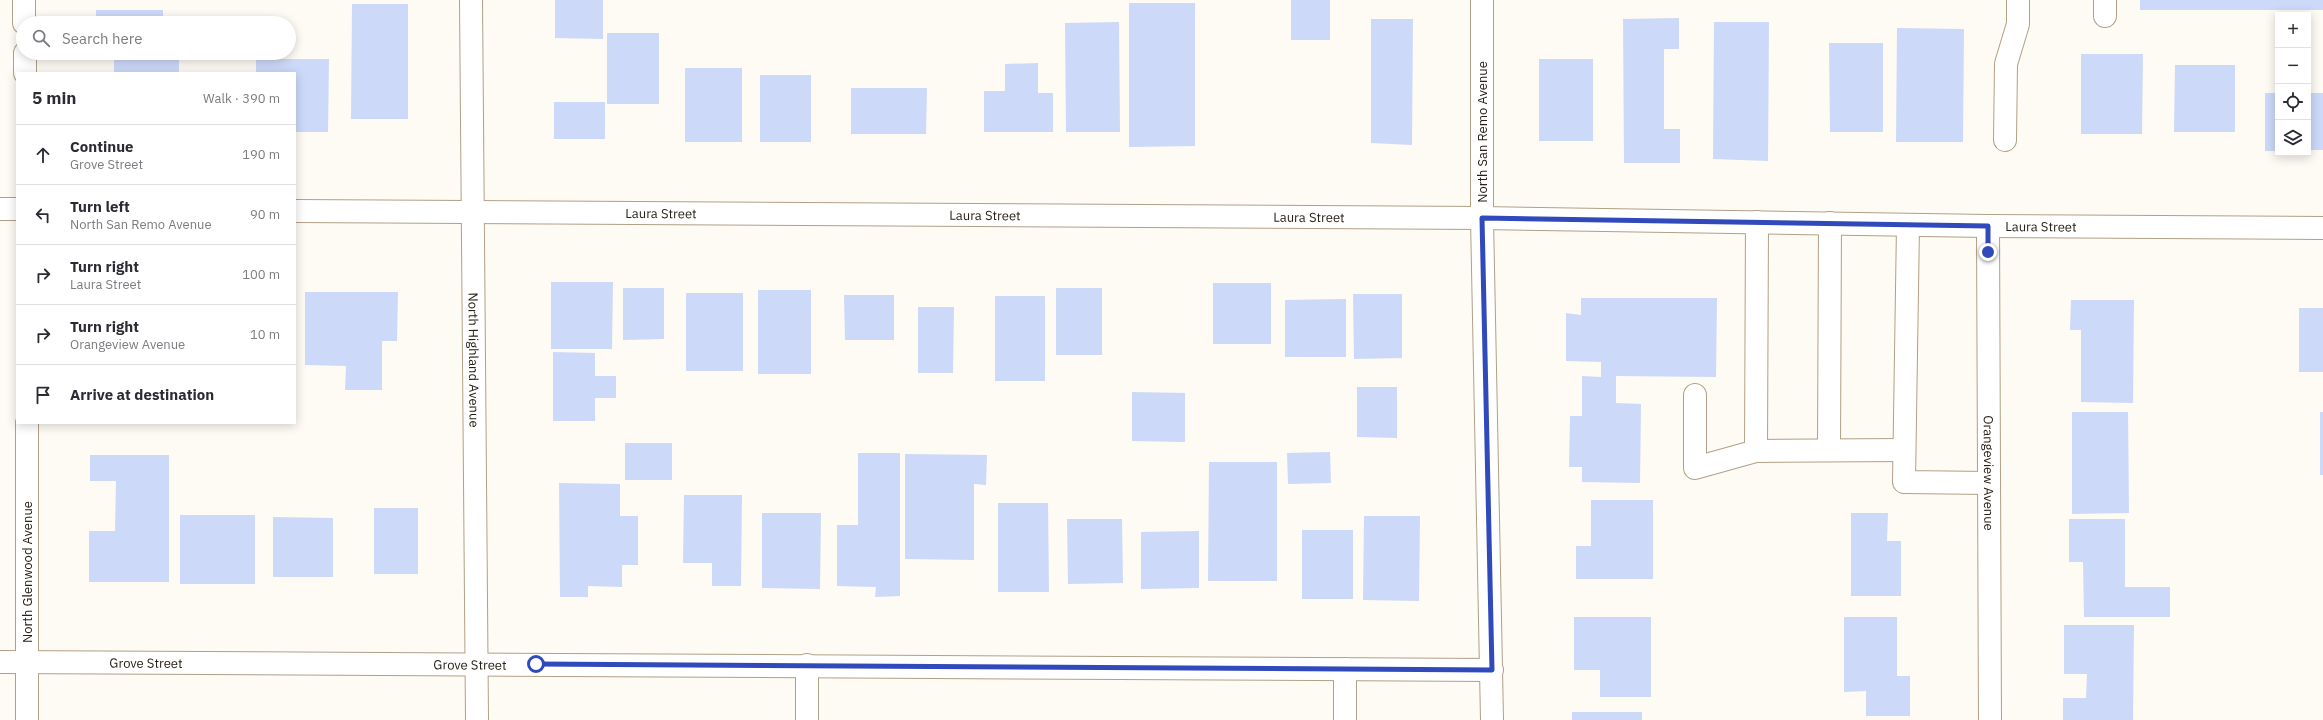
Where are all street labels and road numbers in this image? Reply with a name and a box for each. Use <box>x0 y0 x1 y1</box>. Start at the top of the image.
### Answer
street label: North San Remo Avenue <box>1474 61 1491 203</box>
street label: Laura Street <box>625 205 697 222</box>
street label: Laura Street <box>949 207 1021 224</box>
street label: Laura Street <box>1273 209 1345 226</box>
street label: Laura Street <box>2005 218 2077 236</box>
street label: North Highland Avenue <box>464 292 483 428</box>
street label: Orangeview Avenue <box>1980 415 1997 531</box>
street label: North Glenwood Avenue <box>19 501 36 643</box>
street label: Grove Street <box>109 655 183 672</box>
street label: Grove Street <box>433 656 507 674</box>

